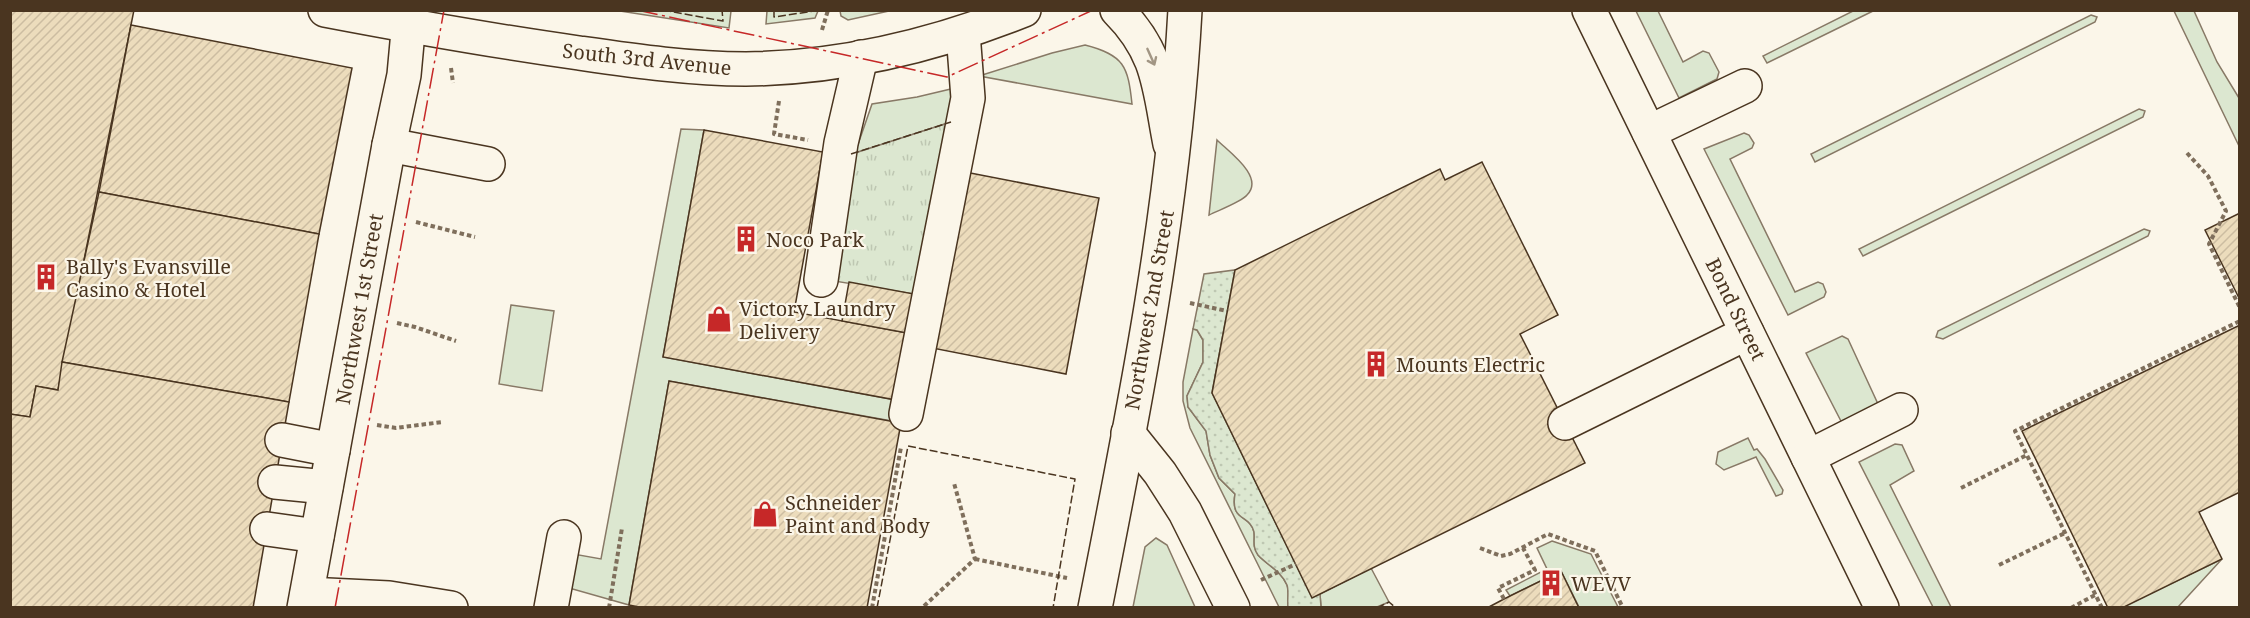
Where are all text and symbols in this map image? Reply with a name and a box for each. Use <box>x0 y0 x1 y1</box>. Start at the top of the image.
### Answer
street label: South 3rd Avenue <box>561 37 733 81</box>
one-way arrow <box>1145 48 1157 66</box>
street label: Northwest 2nd Street <box>1118 208 1180 412</box>
street label: Northwest 1st Street <box>329 211 389 407</box>
building icon: Noco Park <box>731 224 761 254</box>
place label: Noco Park <box>766 226 864 253</box>
place label: Bally's Evansville Casino & Hotel <box>66 253 231 303</box>
street label: Bond Street <box>1700 253 1772 365</box>
building icon: Bally's Evansville Casino & Hotel <box>31 262 61 292</box>
place label: Victory Laundry Delivery <box>739 295 896 345</box>
shop icon: Victory Laundry Delivery <box>704 304 734 334</box>
building icon: Mounts Electric <box>1361 349 1391 379</box>
place label: Mounts Electric <box>1396 351 1545 378</box>
place label: Schneider Paint and Body <box>785 489 930 539</box>
shop icon: Schneider Paint and Body <box>750 499 780 529</box>
building icon: WEVV <box>1536 568 1566 598</box>
place label: WEVV <box>1571 570 1632 597</box>

